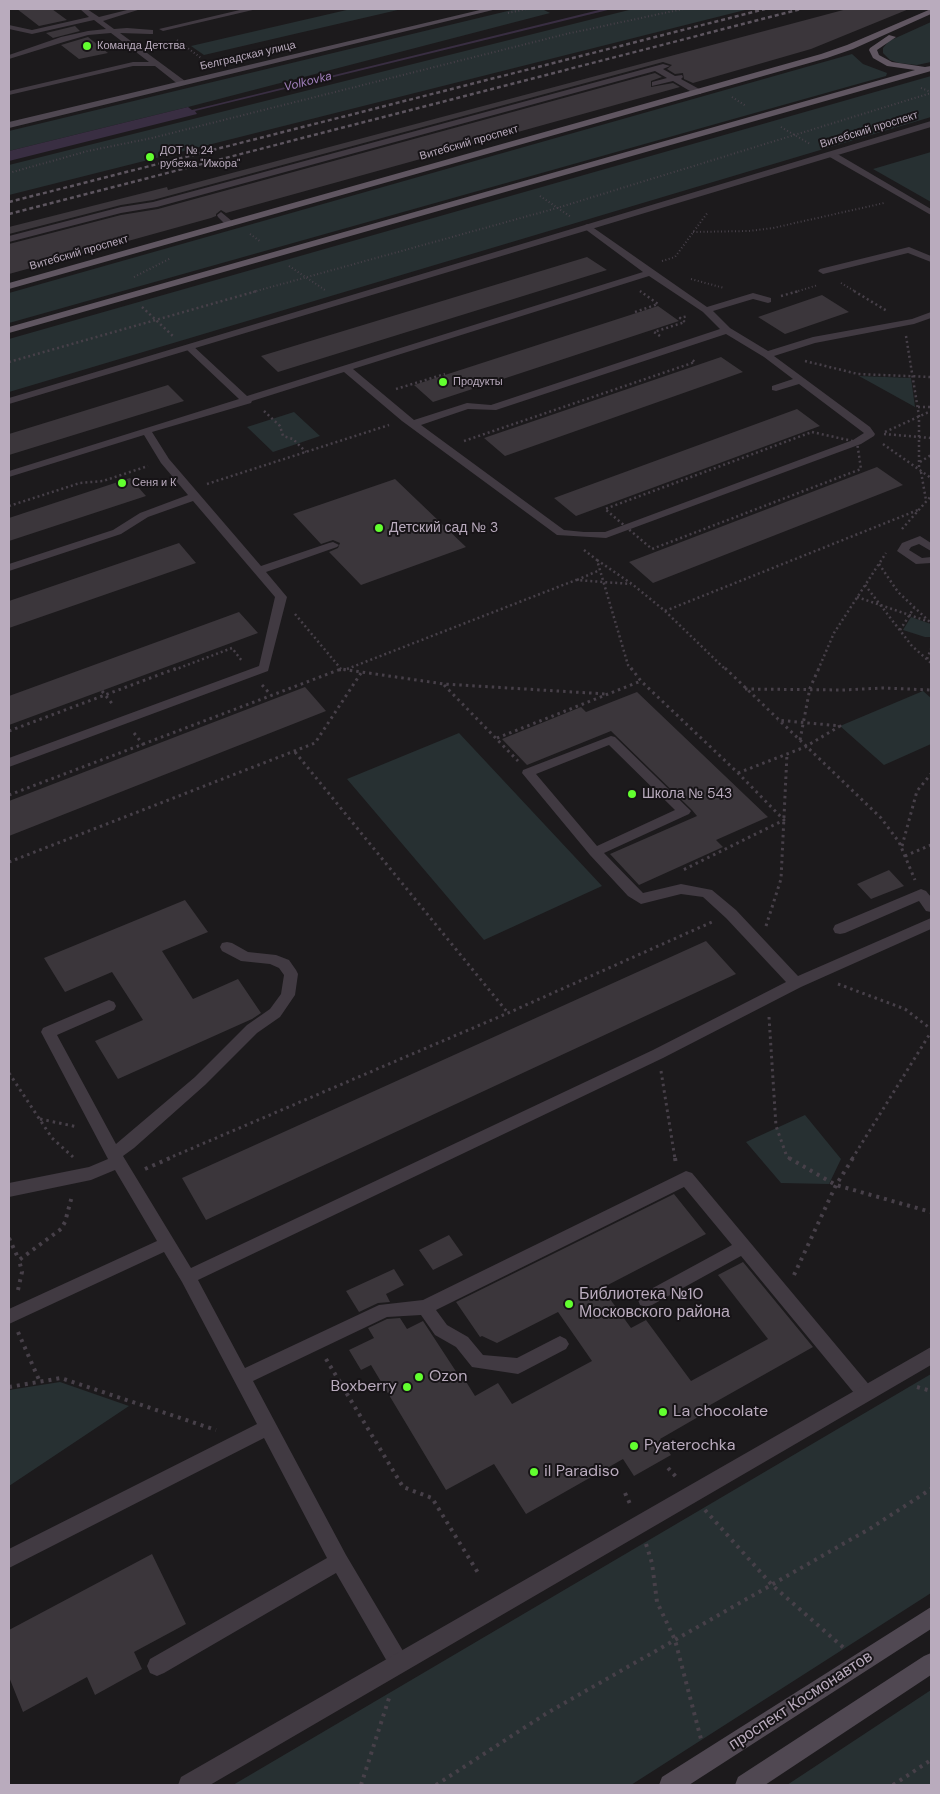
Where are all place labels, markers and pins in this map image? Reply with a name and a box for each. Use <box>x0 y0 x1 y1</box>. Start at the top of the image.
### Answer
place label: Команда Детства <box>97 39 185 53</box>
marker: Команда Детства <box>81 40 93 52</box>
place label: ДОТ № 24 рубежа "Ижора" <box>160 144 240 170</box>
marker: ДОТ № 24 рубежа "Ижора" <box>144 151 156 163</box>
place label: Продукты <box>453 375 503 389</box>
marker: Продукты <box>437 376 449 388</box>
place label: Сеня и К <box>132 476 176 490</box>
marker: Сеня и К <box>116 477 128 489</box>
place label: Детский сад № 3 <box>389 520 498 536</box>
marker: Детский сад № 3 <box>373 522 385 534</box>
place label: Школа № 543 <box>642 786 732 802</box>
marker: Школа № 543 <box>626 788 638 800</box>
place label: Библиотека №10 Московского района <box>579 1285 730 1323</box>
marker: Библиотека №10 Московского района <box>563 1298 575 1310</box>
place label: Ozon <box>429 1367 467 1387</box>
marker: Ozon <box>413 1371 425 1383</box>
place label: Boxberry <box>330 1377 397 1397</box>
marker: Boxberry <box>401 1381 413 1393</box>
place label: La chocolate <box>673 1402 768 1422</box>
marker: La chocolate <box>657 1406 669 1418</box>
place label: Pyaterochka <box>644 1436 735 1456</box>
marker: Pyaterochka <box>628 1440 640 1452</box>
place label: il Paradiso <box>544 1462 619 1482</box>
marker: il Paradiso <box>528 1466 540 1478</box>

